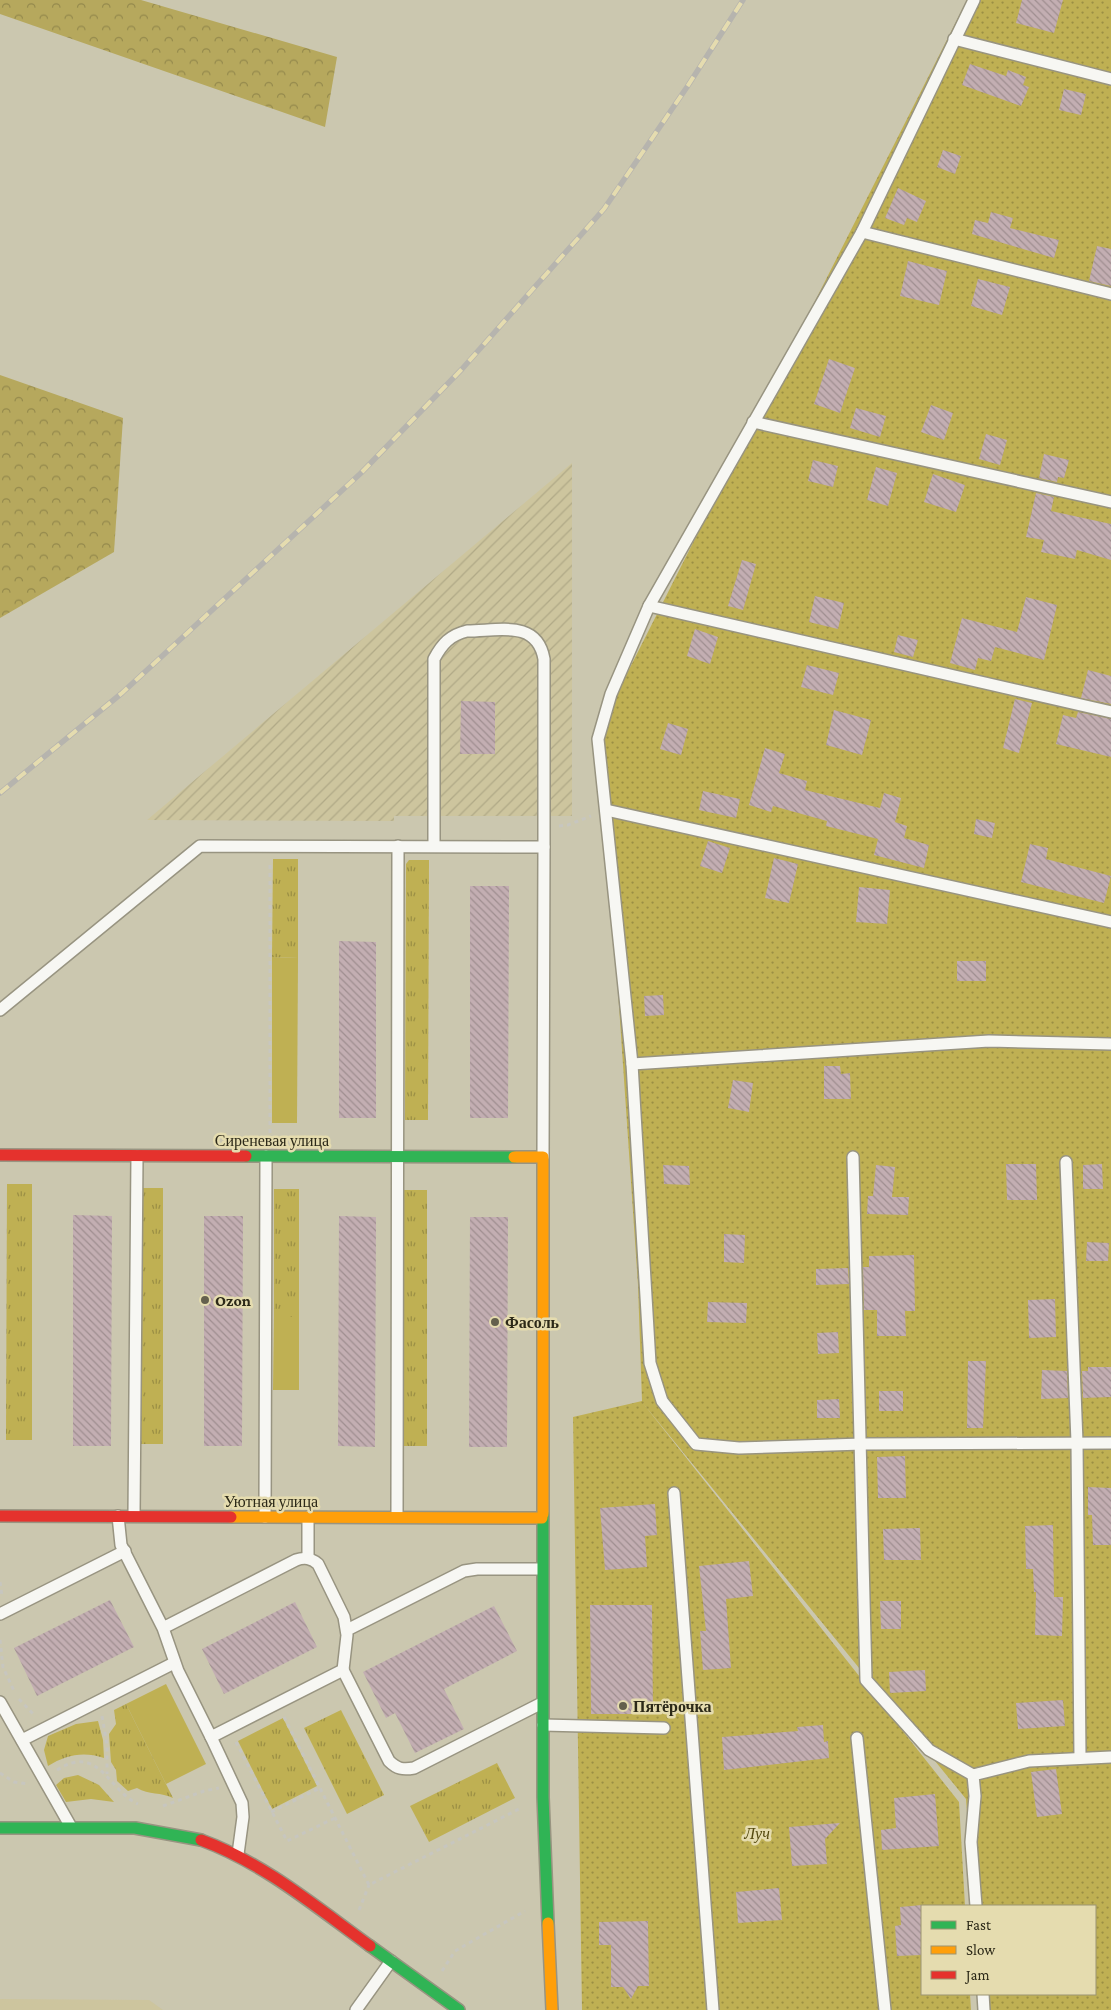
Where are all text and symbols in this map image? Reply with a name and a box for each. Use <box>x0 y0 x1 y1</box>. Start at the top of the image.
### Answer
street label: Сиреневая улица <box>215 1132 329 1150</box>
place label: Ozon <box>215 1292 251 1309</box>
marker: Ozon <box>199 1294 211 1306</box>
place label: Фасоль <box>505 1314 560 1331</box>
marker: Фасоль <box>489 1316 501 1328</box>
street label: Уютная улица <box>224 1493 318 1511</box>
place label: Пятёрочка <box>633 1698 712 1716</box>
marker: Пятёрочка <box>617 1700 629 1712</box>
park label: Луч <box>743 1825 770 1843</box>
legend <box>921 1905 1096 1995</box>
text: Fast <box>966 1917 992 1933</box>
text: Slow <box>966 1942 996 1958</box>
text: Jam <box>964 1967 989 1984</box>

